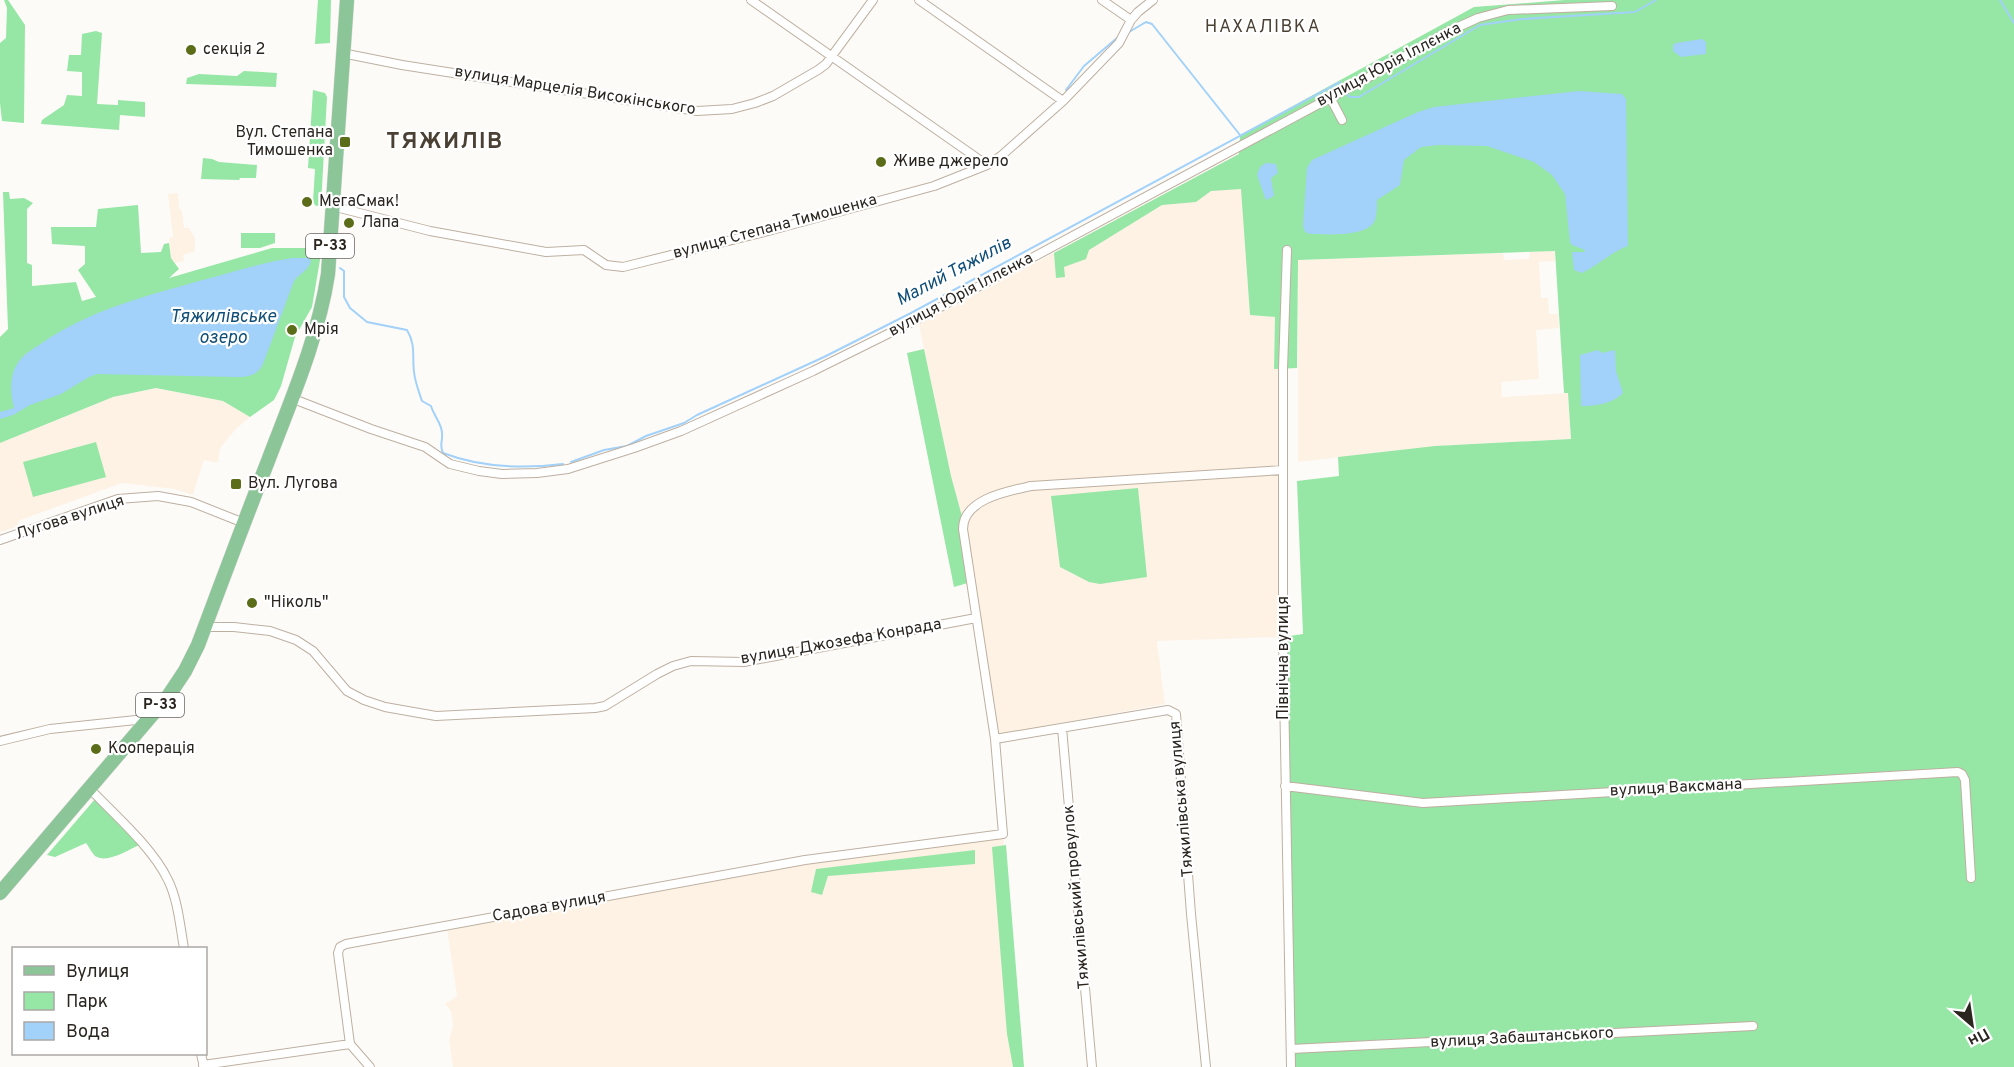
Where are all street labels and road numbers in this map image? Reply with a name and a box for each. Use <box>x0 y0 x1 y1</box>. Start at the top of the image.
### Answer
street label: вулиця Юрія Іллєнка <box>1313 18 1465 112</box>
street label: вулиця Марцелія Високінського <box>453 62 697 120</box>
street label: вулиця Степана Тимошенка <box>671 190 879 264</box>
road number: Р-33 <box>306 234 354 258</box>
street label: вулиця Юрія Іллєнка <box>885 248 1037 342</box>
street label: Лугова вулиця <box>13 491 127 545</box>
street label: Північна вулиця <box>1274 596 1294 720</box>
street label: вулиця Джозефа Конрада <box>739 614 943 670</box>
road number: Р-33 <box>136 693 184 717</box>
street label: Тяжилівська вулиця <box>1165 720 1199 878</box>
street label: вулиця Ваксмана <box>1609 775 1743 801</box>
street label: Тяжилівський провулок <box>1059 804 1095 990</box>
street label: Садова вулиця <box>491 887 607 927</box>
street label: вулиця Забаштанського <box>1430 1023 1614 1053</box>

